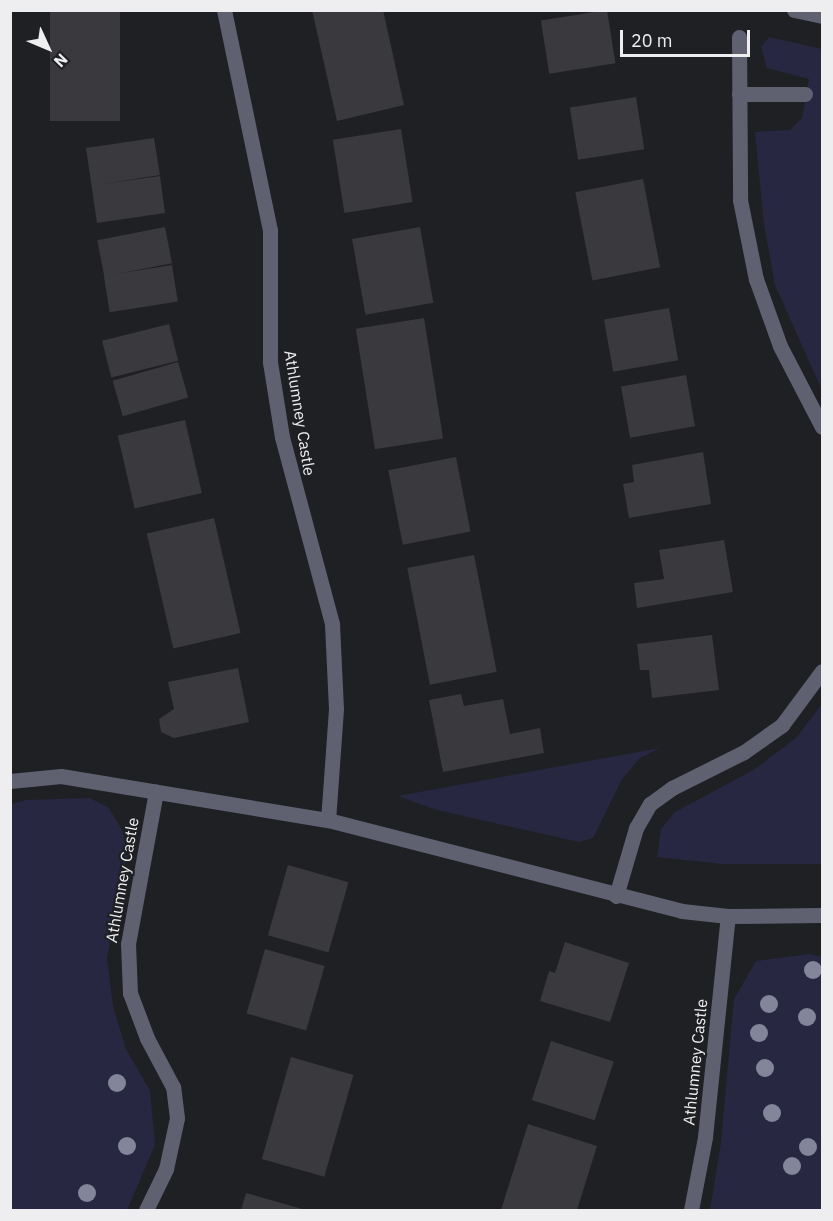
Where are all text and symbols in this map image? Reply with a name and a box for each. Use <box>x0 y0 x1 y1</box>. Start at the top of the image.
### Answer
north arrow <box>18 18 78 78</box>
scale bar <box>623 18 754 56</box>
text: 20 m <box>631 29 673 52</box>
text: N <box>50 49 72 72</box>
street label: Athlumney Castle <box>281 349 319 477</box>
street label: Athlumney Castle <box>102 816 142 944</box>
street label: Athlumney Castle <box>679 998 711 1126</box>

